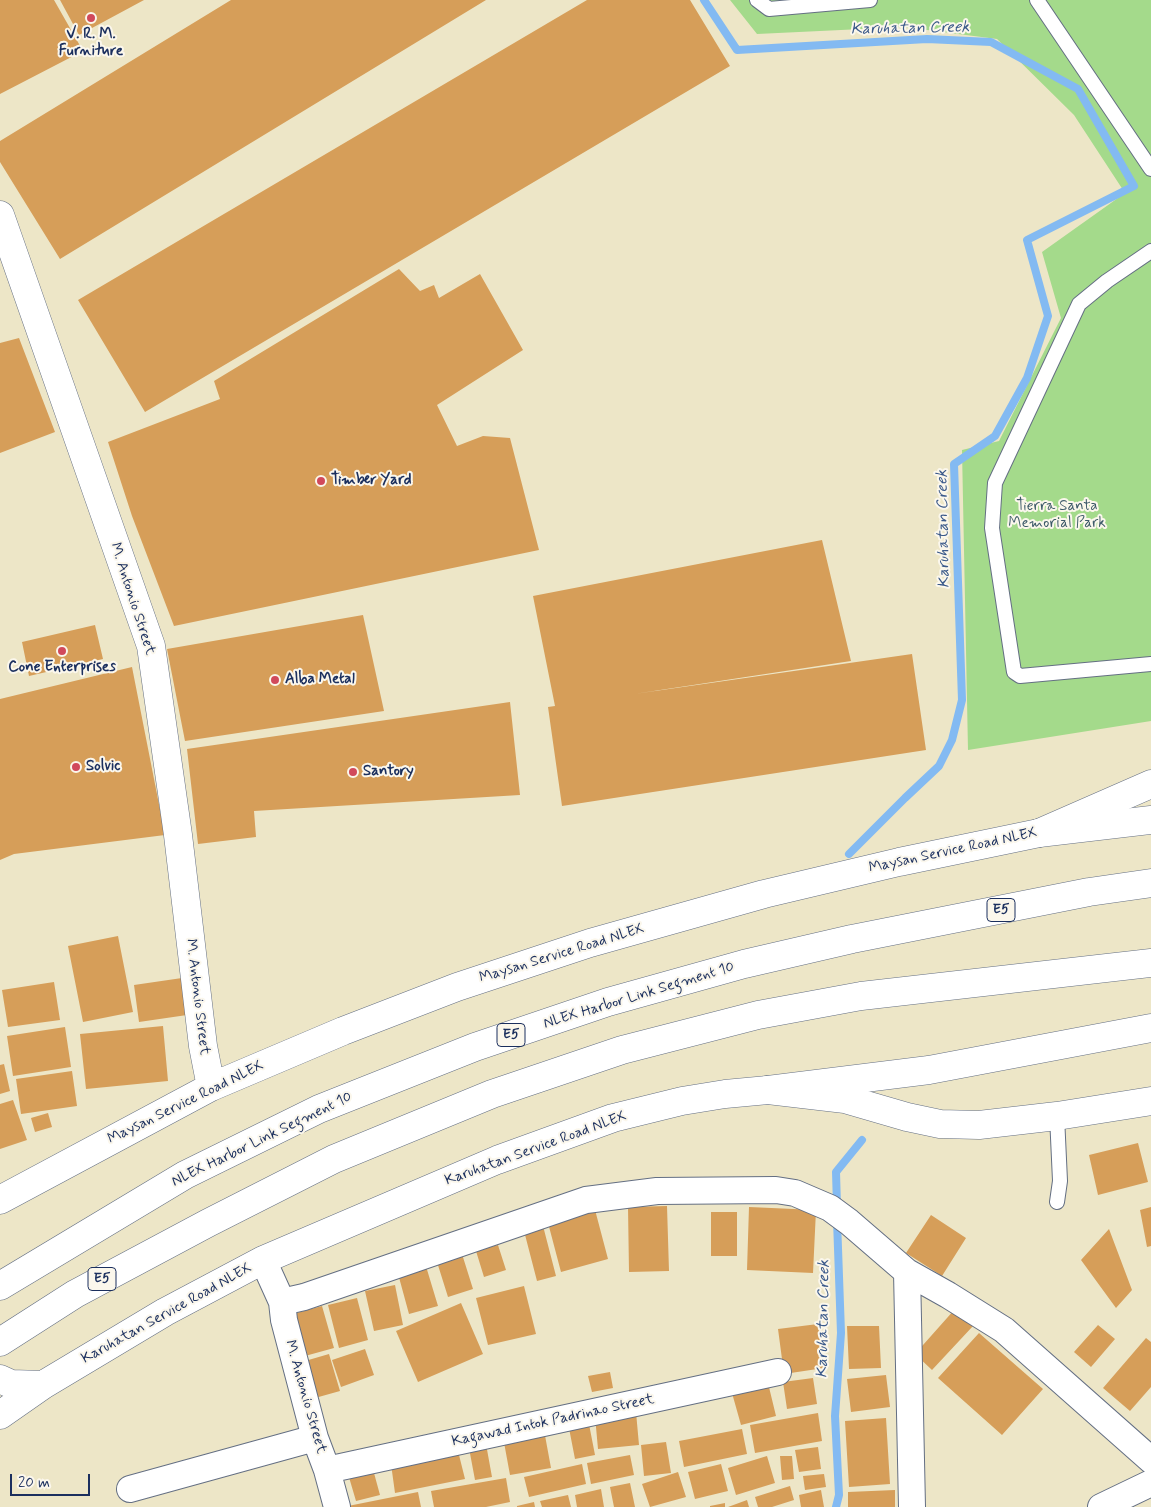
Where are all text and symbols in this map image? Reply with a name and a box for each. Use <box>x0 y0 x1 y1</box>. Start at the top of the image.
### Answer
marker: V. R. M. Furniture <box>85 12 97 24</box>
water label: Karuhatan Creek <box>851 18 969 40</box>
place label: V. R. M. Furniture <box>59 26 123 61</box>
water label: Karuhatan Creek <box>933 470 955 588</box>
place label: Timber Yard <box>331 472 412 490</box>
marker: Timber Yard <box>315 475 327 487</box>
park label: Tierra Santa Memorial Park <box>1008 498 1106 533</box>
street label: M. Antonio Street <box>105 540 159 658</box>
marker: Cone Enterprises <box>56 645 68 657</box>
place label: Cone Enterprises <box>8 659 116 677</box>
place label: Alba Metal <box>285 671 355 689</box>
marker: Alba Metal <box>269 674 281 686</box>
place label: Solvic <box>86 758 120 776</box>
marker: Solvic <box>70 761 82 773</box>
place label: Santory <box>363 763 414 781</box>
marker: Santory <box>347 766 359 778</box>
street label: Maysan Service Road NLEX <box>867 824 1039 878</box>
road number: E5 <box>987 898 1015 922</box>
street label: Maysan Service Road NLEX <box>477 920 647 988</box>
street label: M. Antonio Street <box>181 938 213 1056</box>
street label: NLEX Harbor Link Segment 10 <box>541 958 737 1034</box>
road number: E5 <box>497 1024 525 1046</box>
street label: Maysan Service Road NLEX <box>105 1057 267 1149</box>
street label: NLEX Harbor Link Segment 10 <box>169 1088 355 1192</box>
street label: Karuhatan Service Road NLEX <box>443 1108 629 1190</box>
street label: Karuhatan Service Road NLEX <box>79 1260 255 1368</box>
water label: Karuhatan Creek <box>813 1260 835 1378</box>
road number: E5 <box>88 1268 116 1290</box>
street label: M. Antonio Street <box>280 1338 330 1456</box>
street label: Kagawad Intok Padrinao Street <box>450 1391 656 1451</box>
scale bar <box>12 1464 92 1496</box>
text: 20 m <box>18 1473 50 1493</box>

